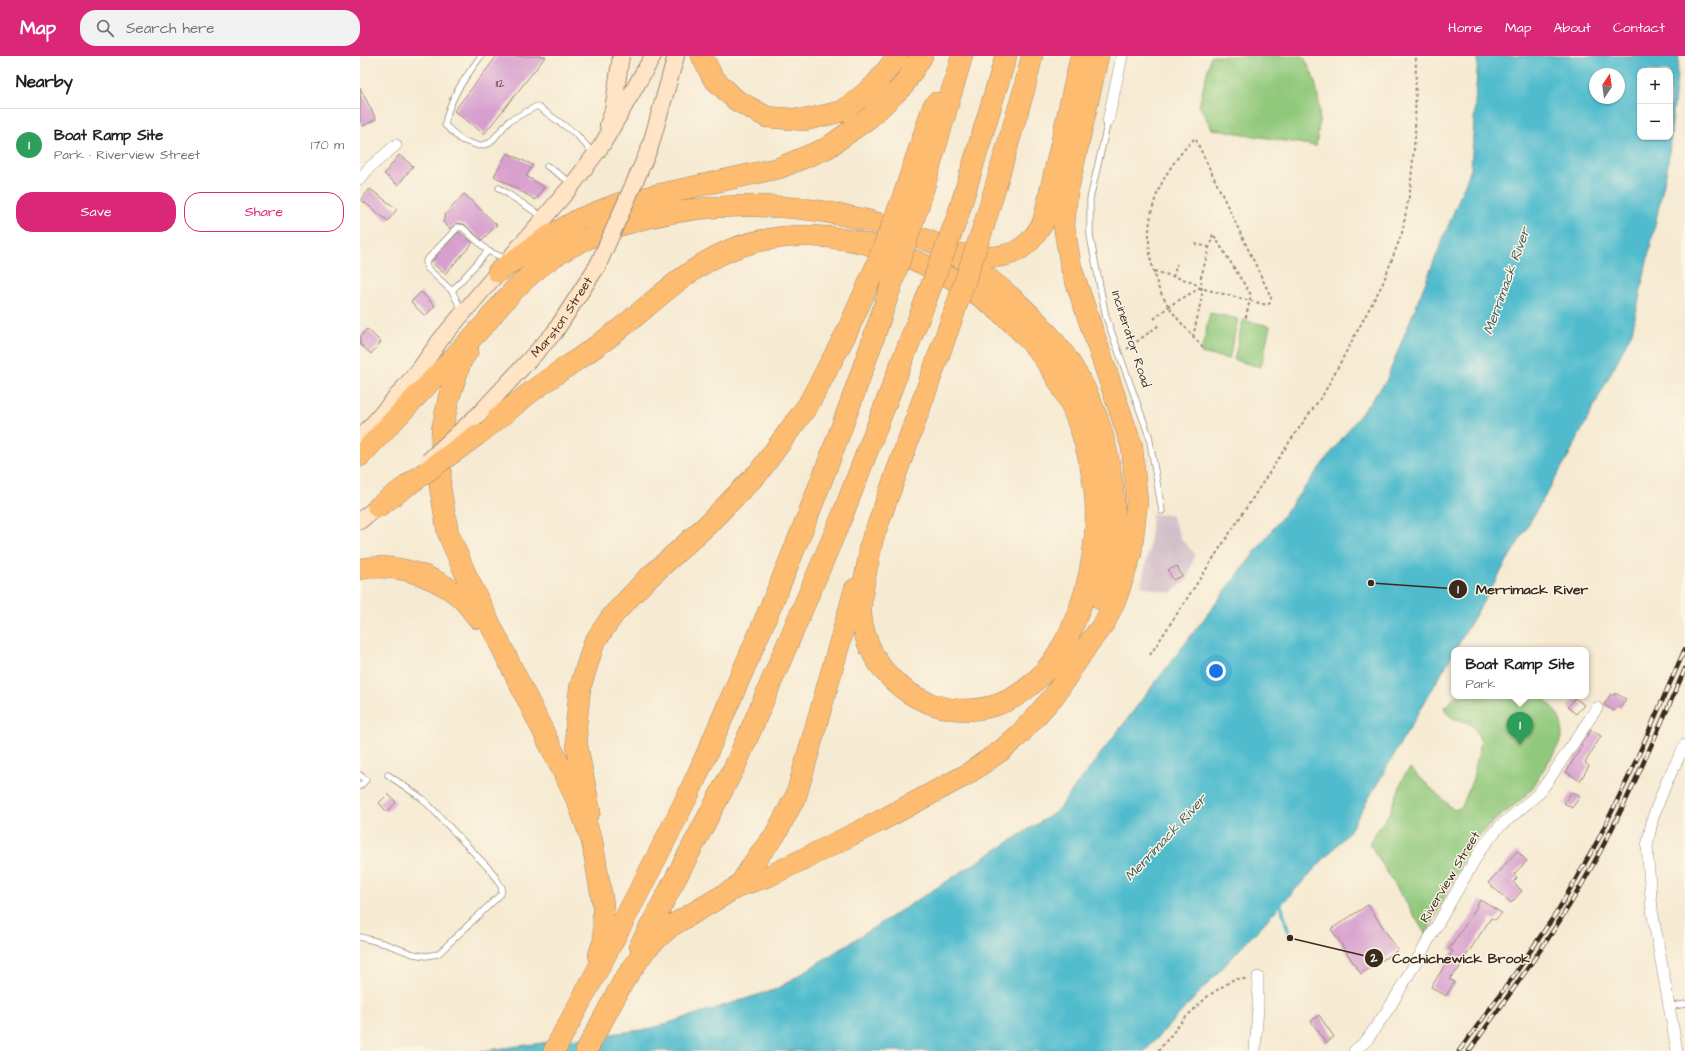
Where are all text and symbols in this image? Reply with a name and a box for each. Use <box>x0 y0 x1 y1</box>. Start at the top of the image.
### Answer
search box <box>80 10 360 46</box>
text: Map <box>20 15 56 42</box>
icon: search <box>94 17 116 39</box>
text: Search here <box>126 18 215 39</box>
text: Home <box>1448 18 1483 38</box>
text: Map <box>1505 18 1531 38</box>
text: About <box>1553 18 1591 38</box>
text: Contact <box>1613 18 1665 38</box>
north arrow <box>1589 68 1625 104</box>
map controls <box>1637 68 1673 140</box>
button: + <box>1637 68 1673 104</box>
text: Nearby <box>16 70 73 94</box>
house number: 112 <box>495 76 505 91</box>
button: − <box>1637 104 1673 140</box>
text: Boat Ramp Site <box>54 125 163 146</box>
text: 1 <box>28 136 30 154</box>
text: 170 m <box>311 136 344 154</box>
text: Park · Riverview Street <box>54 146 200 164</box>
button: Save <box>16 192 176 232</box>
button: Share <box>184 192 344 232</box>
water label: Merrimack River <box>1478 224 1536 337</box>
street label: Marston Street <box>527 273 597 361</box>
street label: Incinerator Road <box>1107 288 1155 390</box>
callout: Merrimack River <box>1448 576 1596 602</box>
text: Merrimack River <box>1476 580 1589 600</box>
text: 1 <box>1457 581 1459 598</box>
popup <box>1451 647 1589 699</box>
text: Boat Ramp Site <box>1465 654 1575 675</box>
your location <box>1206 661 1226 681</box>
text: Park <box>1465 675 1495 693</box>
pin: 1 <box>1507 712 1533 745</box>
water label: Merrimack River <box>1120 789 1213 886</box>
street label: Riverview Street <box>1416 827 1485 926</box>
callout: Cochichewick Brook <box>1364 945 1537 971</box>
text: Cochichewick Brook <box>1392 949 1530 969</box>
text: 2 <box>1370 950 1378 967</box>

